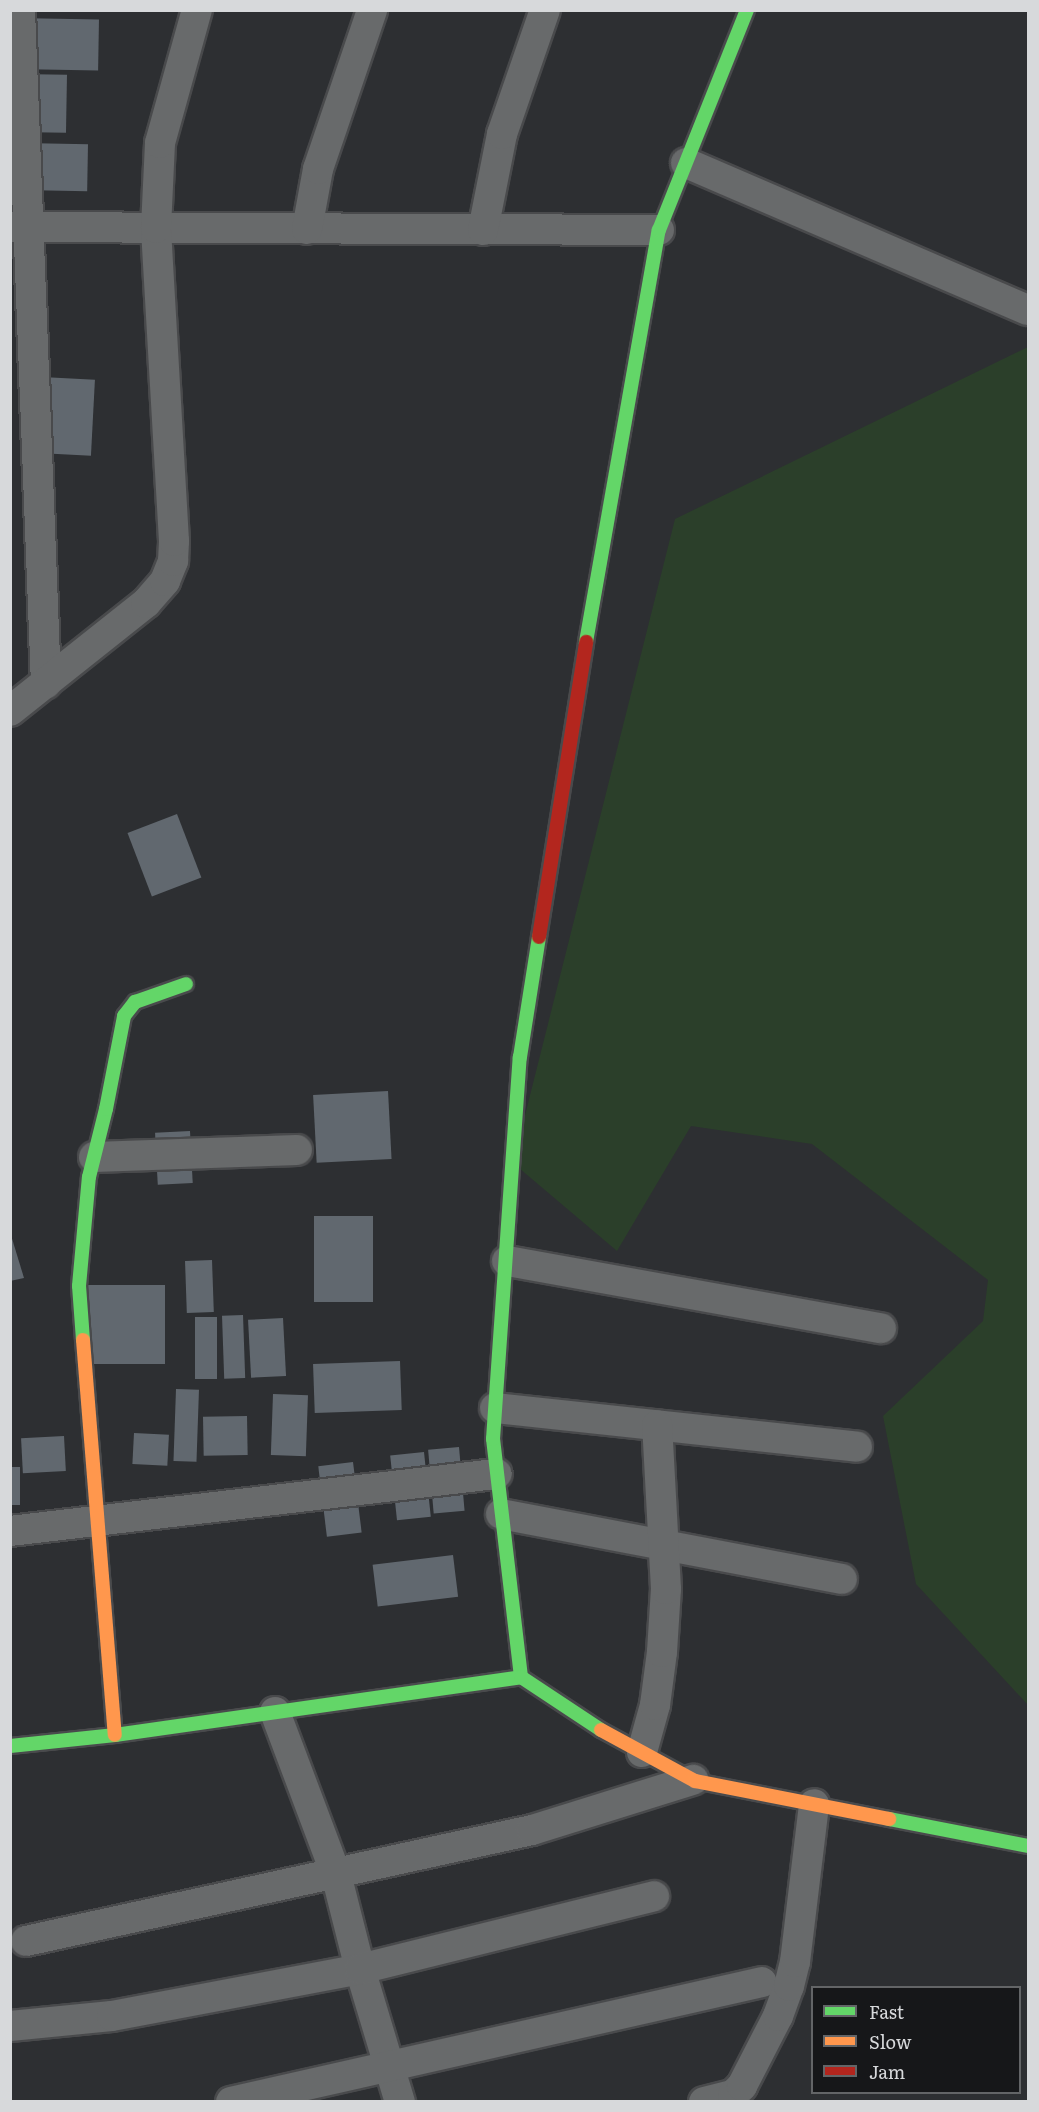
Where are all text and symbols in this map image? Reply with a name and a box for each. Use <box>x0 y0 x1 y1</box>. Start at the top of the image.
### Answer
legend <box>811 1986 1021 2094</box>
text: Fast <box>869 1998 904 2025</box>
text: Slow <box>869 2028 911 2055</box>
text: Jam <box>869 2058 905 2085</box>

